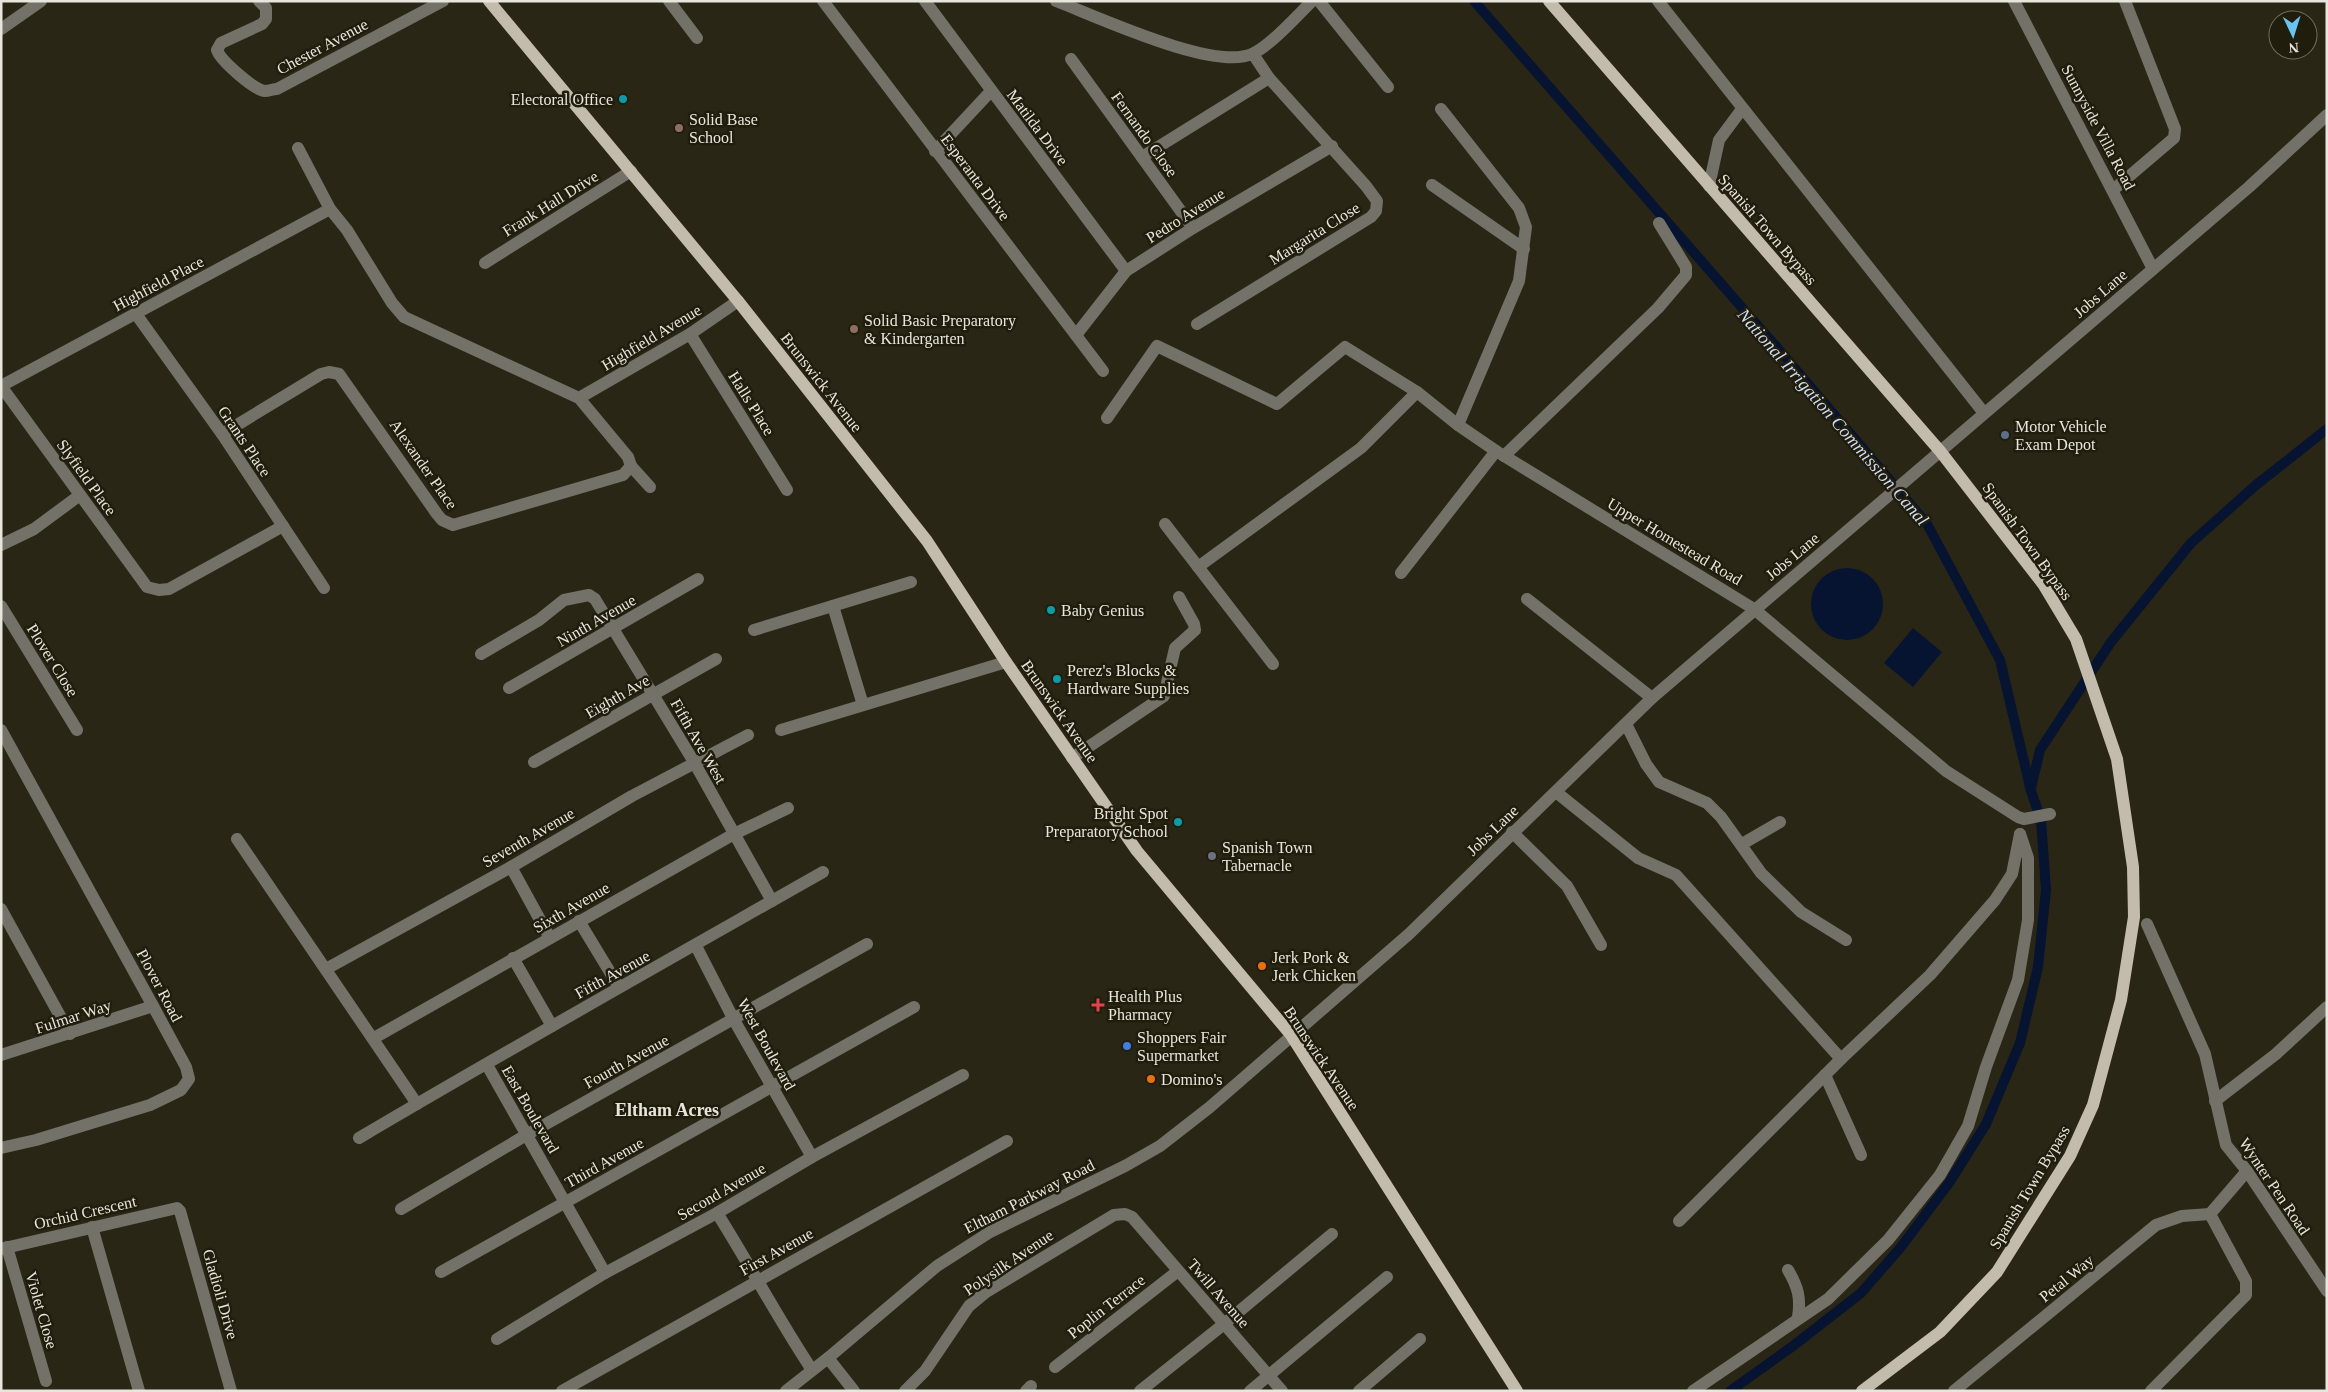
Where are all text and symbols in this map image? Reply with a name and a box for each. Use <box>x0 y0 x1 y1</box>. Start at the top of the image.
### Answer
north arrow <box>2268 10 2318 60</box>
street label: Chester Avenue <box>274 15 371 78</box>
text: N <box>2288 40 2299 55</box>
street label: Sunnyside Villa Road <box>2057 62 2139 193</box>
street label: Matilda Drive <box>1004 86 1072 168</box>
street label: Fernando Close <box>1108 88 1181 180</box>
place label: Electoral Office <box>511 91 613 108</box>
marker: Electoral Office <box>617 93 629 105</box>
place label: Solid Base School <box>689 111 758 146</box>
marker: Solid Base School <box>673 122 685 134</box>
street label: Esperanta Drive <box>937 131 1014 224</box>
street label: Frank Hall Drive <box>499 167 601 240</box>
street label: Spanish Town Bypass <box>1714 171 1820 289</box>
street label: Pedro Avenue <box>1143 185 1228 246</box>
street label: Margarita Close <box>1266 199 1363 269</box>
street label: Highfield Place <box>110 252 207 315</box>
street label: Jobs Lane <box>2070 266 2130 321</box>
street label: Highfield Avenue <box>598 301 705 375</box>
water label: National Irrigation Commission Canal <box>1733 304 1933 529</box>
place label: Solid Basic Preparatory & Kindergarten <box>864 312 1016 348</box>
marker: Solid Basic Preparatory & Kindergarten <box>848 323 860 335</box>
street label: Brunswick Avenue <box>778 329 866 435</box>
street label: Halls Place <box>725 368 778 438</box>
street label: Grants Place <box>215 403 274 480</box>
street label: Alexander Place <box>386 416 461 512</box>
place label: Motor Vehicle Exam Depot <box>2015 418 2107 454</box>
marker: Motor Vehicle Exam Depot <box>1999 429 2011 441</box>
street label: Slyfield Place <box>53 436 120 519</box>
street label: Spanish Town Bypass <box>1979 479 2076 604</box>
street label: Upper Homestead Road <box>1604 495 1745 589</box>
street label: Jobs Lane <box>1762 529 1822 584</box>
street label: Ninth Avenue <box>554 591 639 650</box>
place label: Baby Genius <box>1061 602 1144 620</box>
marker: Baby Genius <box>1045 604 1057 616</box>
street label: Plover Close <box>24 621 82 700</box>
street label: Brunswick Avenue <box>1018 657 1101 766</box>
place label: Perez's Blocks & Hardware Supplies <box>1067 662 1189 698</box>
street label: Eighth Ave <box>582 671 653 722</box>
marker: Perez's Blocks & Hardware Supplies <box>1051 673 1063 685</box>
street label: Fifth Ave West <box>667 696 730 787</box>
street label: Jobs Lane <box>1463 802 1521 859</box>
street label: Seventh Avenue <box>479 804 577 871</box>
place label: Bright Spot Preparatory School <box>1045 805 1169 841</box>
marker: Bright Spot Preparatory School <box>1172 816 1184 828</box>
place label: Spanish Town Tabernacle <box>1222 839 1313 874</box>
marker: Spanish Town Tabernacle <box>1206 850 1218 862</box>
street label: Sixth Avenue <box>530 879 613 936</box>
street label: Plover Road <box>133 946 186 1024</box>
street label: Fifth Avenue <box>572 947 653 1002</box>
place label: Jerk Pork & Jerk Chicken <box>1272 949 1356 984</box>
marker: Jerk Pork & Jerk Chicken <box>1256 960 1268 972</box>
place label: Health Plus Pharmacy <box>1108 988 1182 1024</box>
street label: West Boulevard <box>734 995 799 1093</box>
street label: Fulmar Way <box>33 996 114 1038</box>
marker: Health Plus Pharmacy <box>1092 999 1104 1011</box>
street label: Brunswick Avenue <box>1281 1003 1362 1113</box>
place label: Shoppers Fair Supermarket <box>1137 1029 1227 1065</box>
street label: Fourth Avenue <box>581 1031 672 1092</box>
marker: Shoppers Fair Supermarket <box>1121 1040 1133 1052</box>
street label: East Boulevard <box>499 1062 562 1156</box>
place label: Domino's <box>1161 1071 1223 1088</box>
marker: Domino's <box>1145 1073 1157 1085</box>
district label: Eltham Acres <box>615 1100 719 1120</box>
street label: Spanish Town Bypass <box>1986 1123 2074 1253</box>
street label: Third Avenue <box>562 1134 647 1191</box>
street label: Wynter Pen Road <box>2235 1135 2313 1238</box>
street label: Eltham Parkway Road <box>961 1156 1098 1238</box>
street label: Second Avenue <box>674 1159 768 1223</box>
street label: Orchid Crescent <box>32 1192 138 1233</box>
street label: First Avenue <box>737 1224 816 1279</box>
street label: Polysilk Avenue <box>960 1226 1057 1299</box>
street label: Gladioli Drive <box>200 1247 241 1341</box>
street label: Petal Way <box>2036 1251 2097 1306</box>
street label: Twill Avenue <box>1184 1256 1253 1331</box>
street label: Violet Close <box>22 1270 61 1351</box>
street label: Poplin Terrace <box>1064 1271 1149 1343</box>

